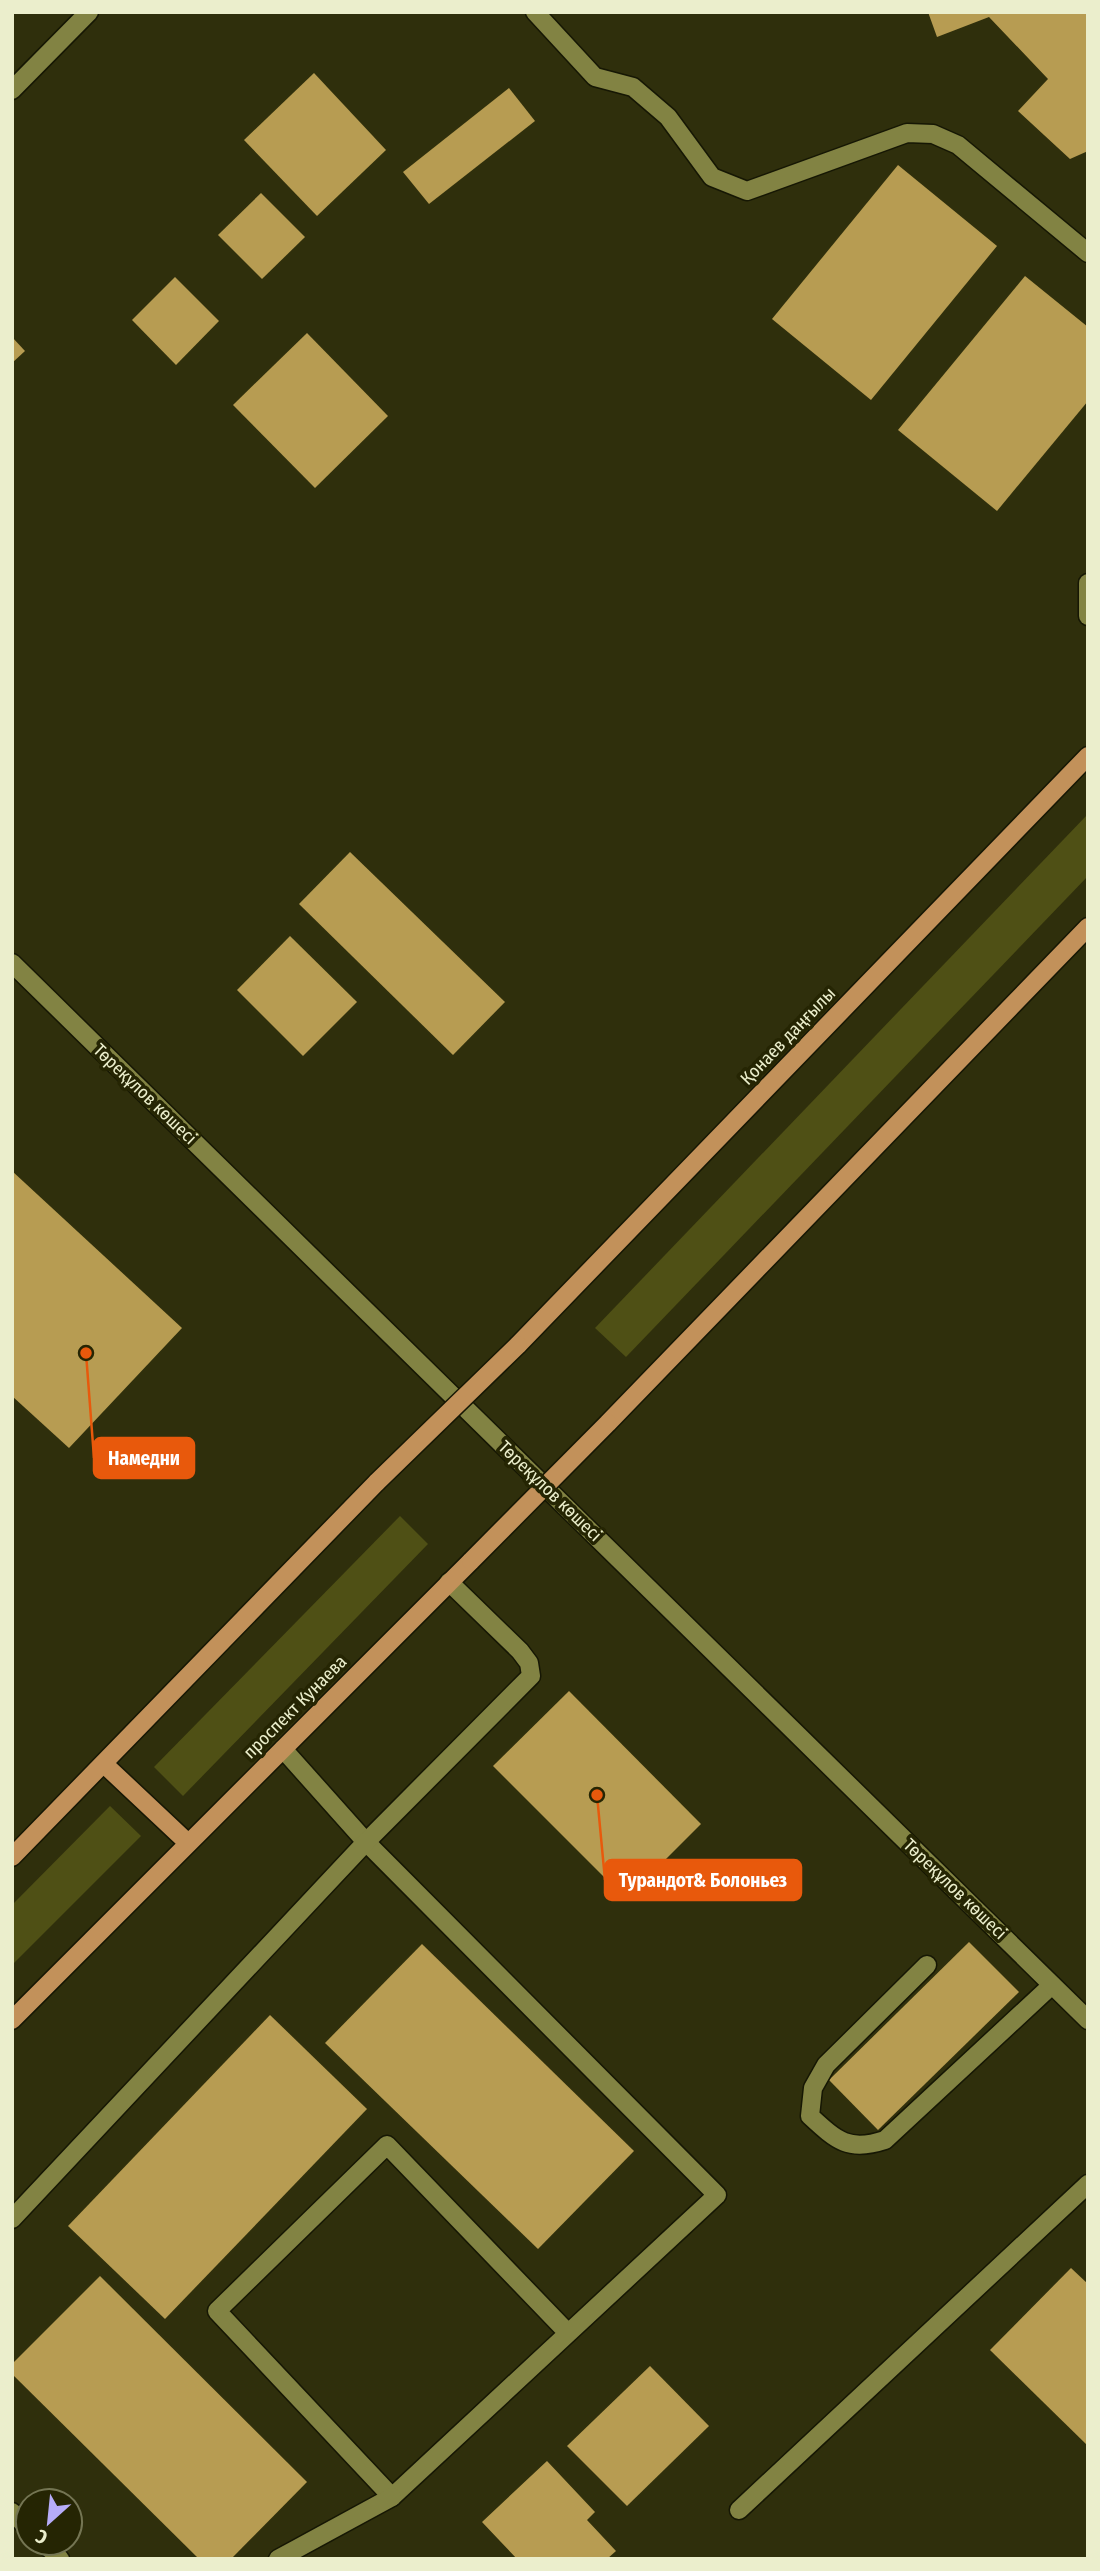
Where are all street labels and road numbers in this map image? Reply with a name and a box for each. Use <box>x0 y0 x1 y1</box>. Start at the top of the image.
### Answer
street label: Қонаев даңғылы <box>736 982 840 1090</box>
street label: Төреқұлов көшесі <box>89 1039 201 1149</box>
street label: Төреқұлов көшесі <box>494 1436 606 1546</box>
street label: проспект Кунаева <box>239 1651 351 1763</box>
street label: Төреқұлов көшесі <box>899 1834 1011 1944</box>

